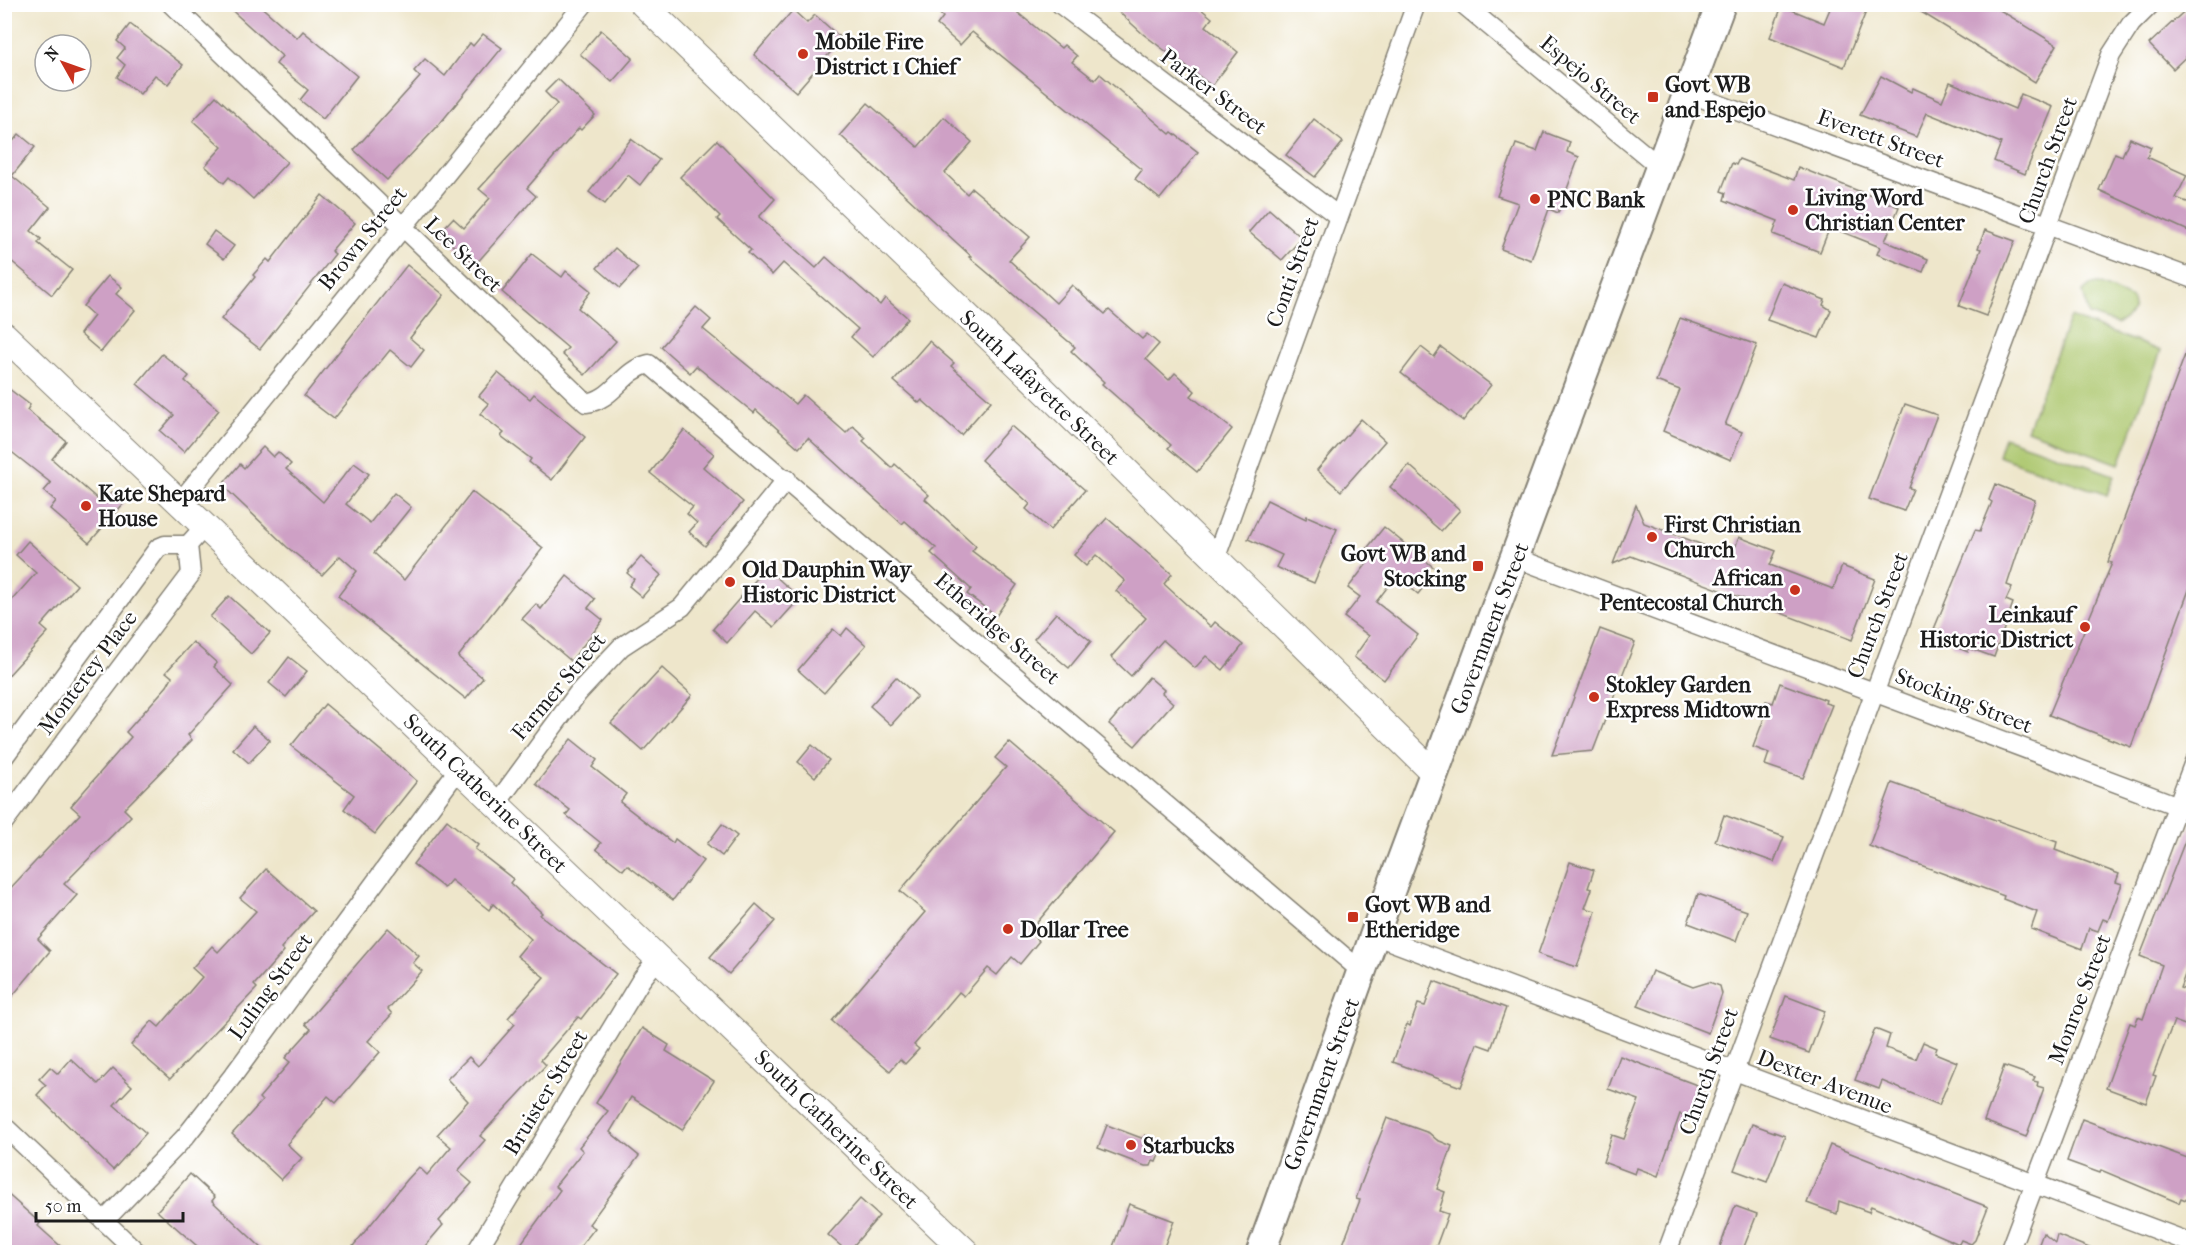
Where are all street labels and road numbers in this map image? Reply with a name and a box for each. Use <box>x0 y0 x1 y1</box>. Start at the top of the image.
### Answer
street label: Espejo Street <box>1535 30 1646 130</box>
street label: Parker Street <box>1155 43 1272 140</box>
street label: Church Street <box>2013 93 2083 227</box>
street label: Everett Street <box>1814 104 1948 174</box>
street label: Brown Street <box>313 181 413 296</box>
street label: Lee Street <box>419 211 508 298</box>
street label: Conti Street <box>1261 213 1325 331</box>
street label: South Lafayette Street <box>954 305 1125 471</box>
street label: Government Street <box>1445 539 1535 718</box>
street label: Church Street <box>1842 548 1914 682</box>
street label: Etheridge Street <box>929 567 1065 690</box>
street label: Monterey Place <box>33 605 143 740</box>
street label: Farmer Street <box>506 627 611 746</box>
street label: Stocking Street <box>1891 663 2036 739</box>
street label: South Catherine Street <box>398 709 573 879</box>
street label: Luling Street <box>223 928 318 1045</box>
street label: Monroe Street <box>2043 930 2117 1068</box>
street label: Government Street <box>1279 994 1365 1174</box>
street label: Church Street <box>1674 1004 1744 1138</box>
street label: Bruister Street <box>498 1025 594 1160</box>
street label: Dexter Avenue <box>1753 1044 1896 1120</box>
street label: South Catherine Street <box>749 1045 924 1215</box>

